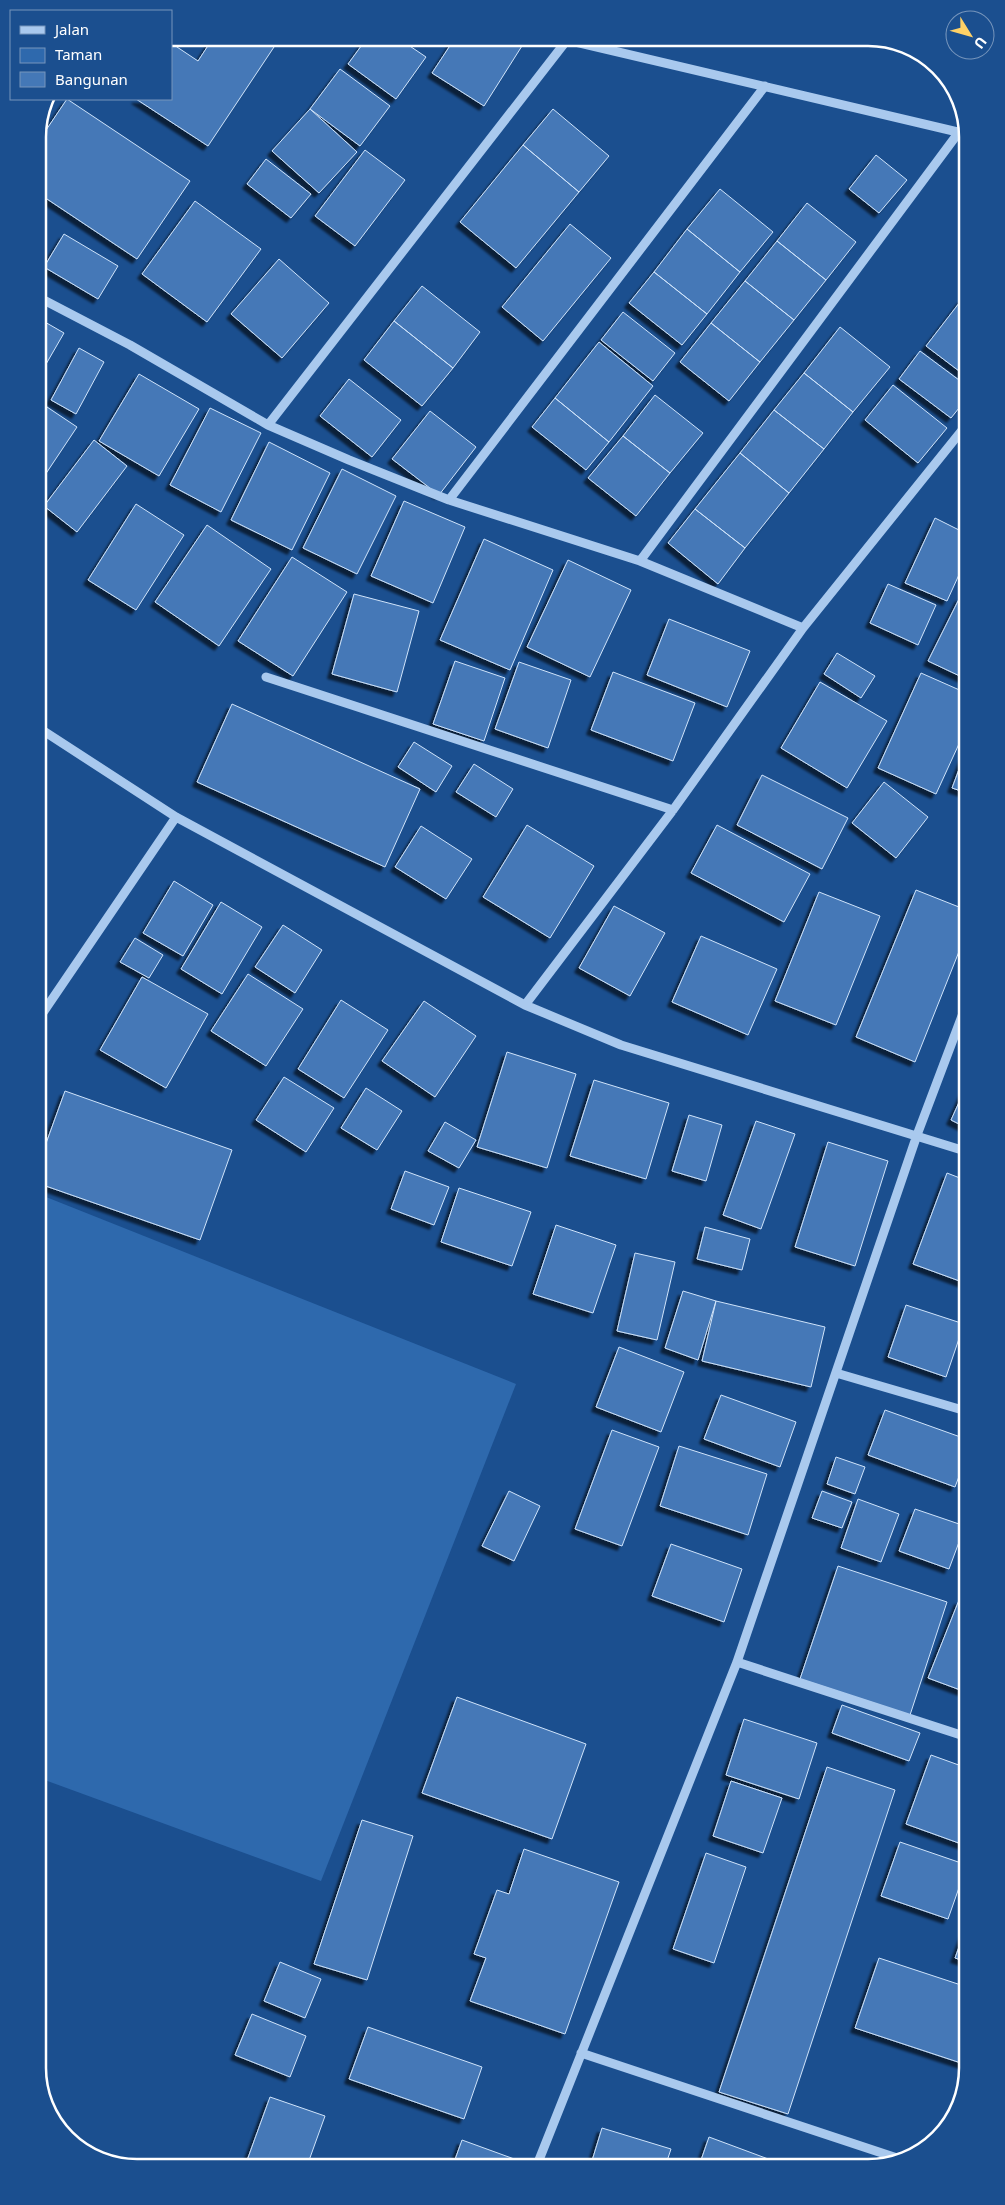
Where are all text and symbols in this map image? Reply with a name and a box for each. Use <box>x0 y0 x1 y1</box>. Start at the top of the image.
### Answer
legend <box>10 10 172 100</box>
north arrow <box>945 10 995 60</box>
text: Jalan <box>53 19 89 39</box>
text: U <box>970 33 992 53</box>
text: Taman <box>55 44 102 64</box>
text: Bangunan <box>55 69 128 89</box>

